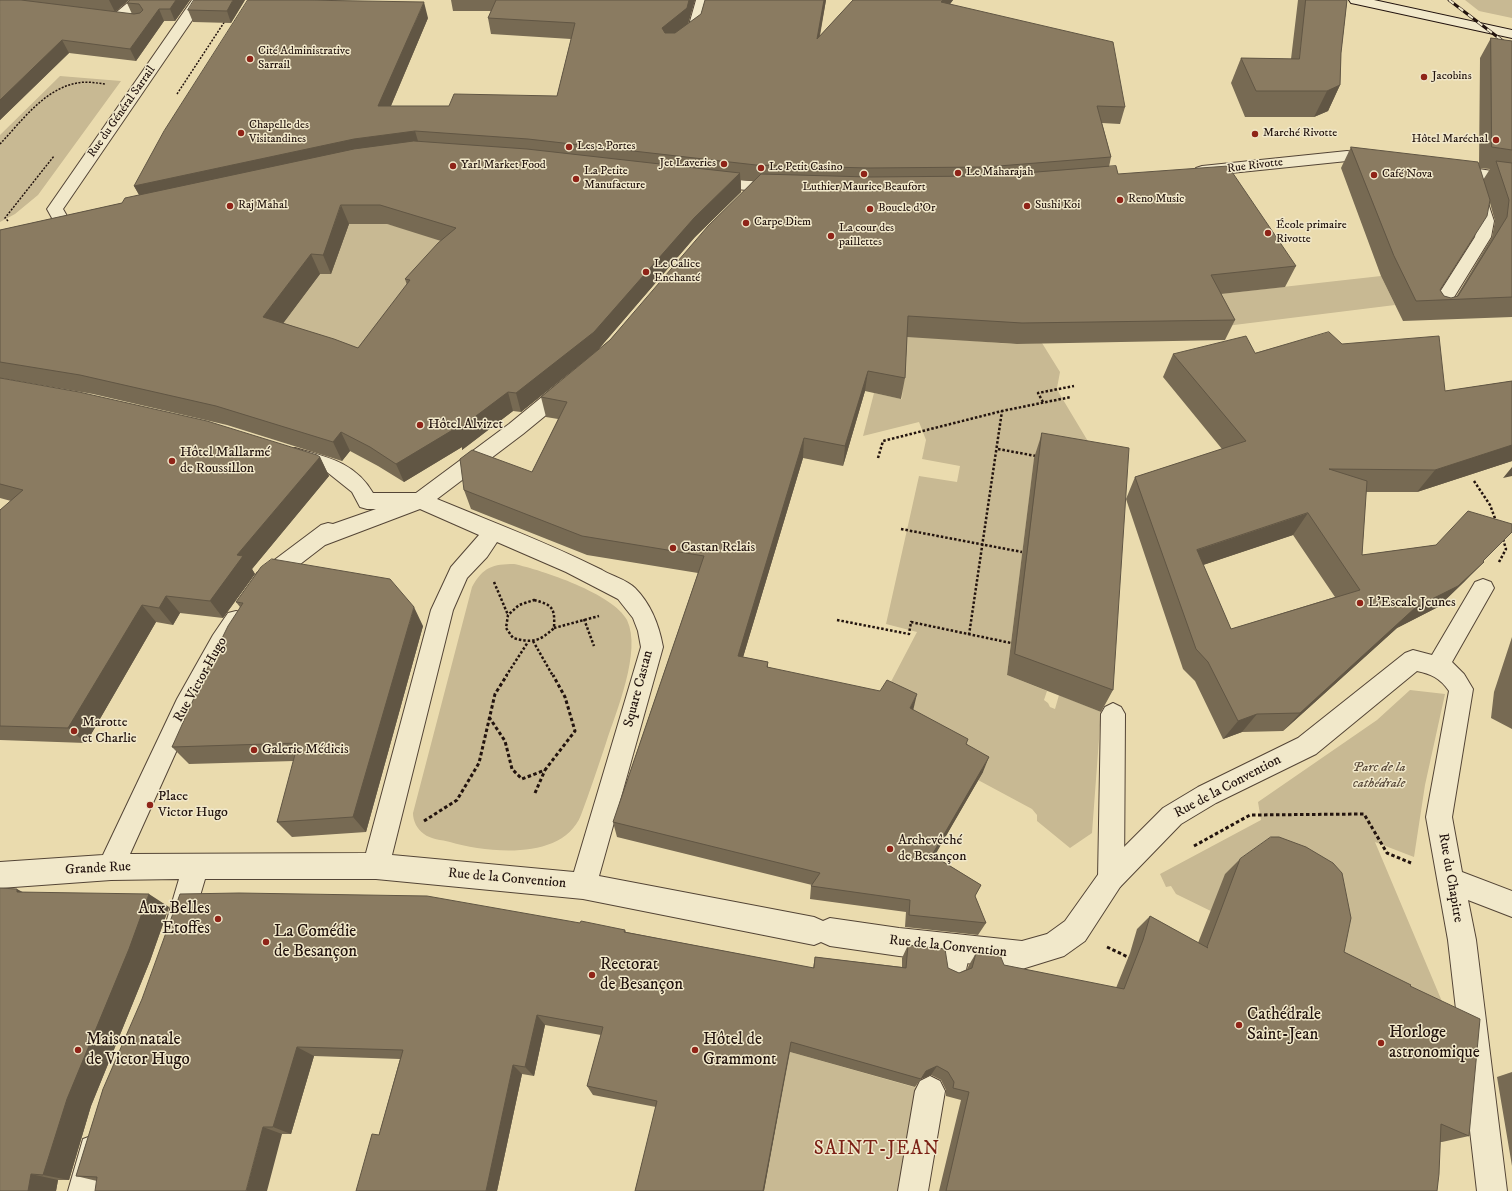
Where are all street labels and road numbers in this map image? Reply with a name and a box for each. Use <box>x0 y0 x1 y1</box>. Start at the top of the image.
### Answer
street label: Rue du Général Sarrail <box>85 64 159 160</box>
street label: Rue Rivotte <box>1226 155 1284 177</box>
street label: Rue Victor Hugo <box>171 635 231 725</box>
street label: Square Castan <box>621 649 657 729</box>
street label: Rue de la Convention <box>1172 752 1284 822</box>
street label: Rue du Chapitre <box>1434 832 1466 924</box>
street label: Grande Rue <box>65 859 131 879</box>
street label: Rue de la Convention <box>447 865 567 893</box>
street label: Rue de la Convention <box>888 932 1008 962</box>

